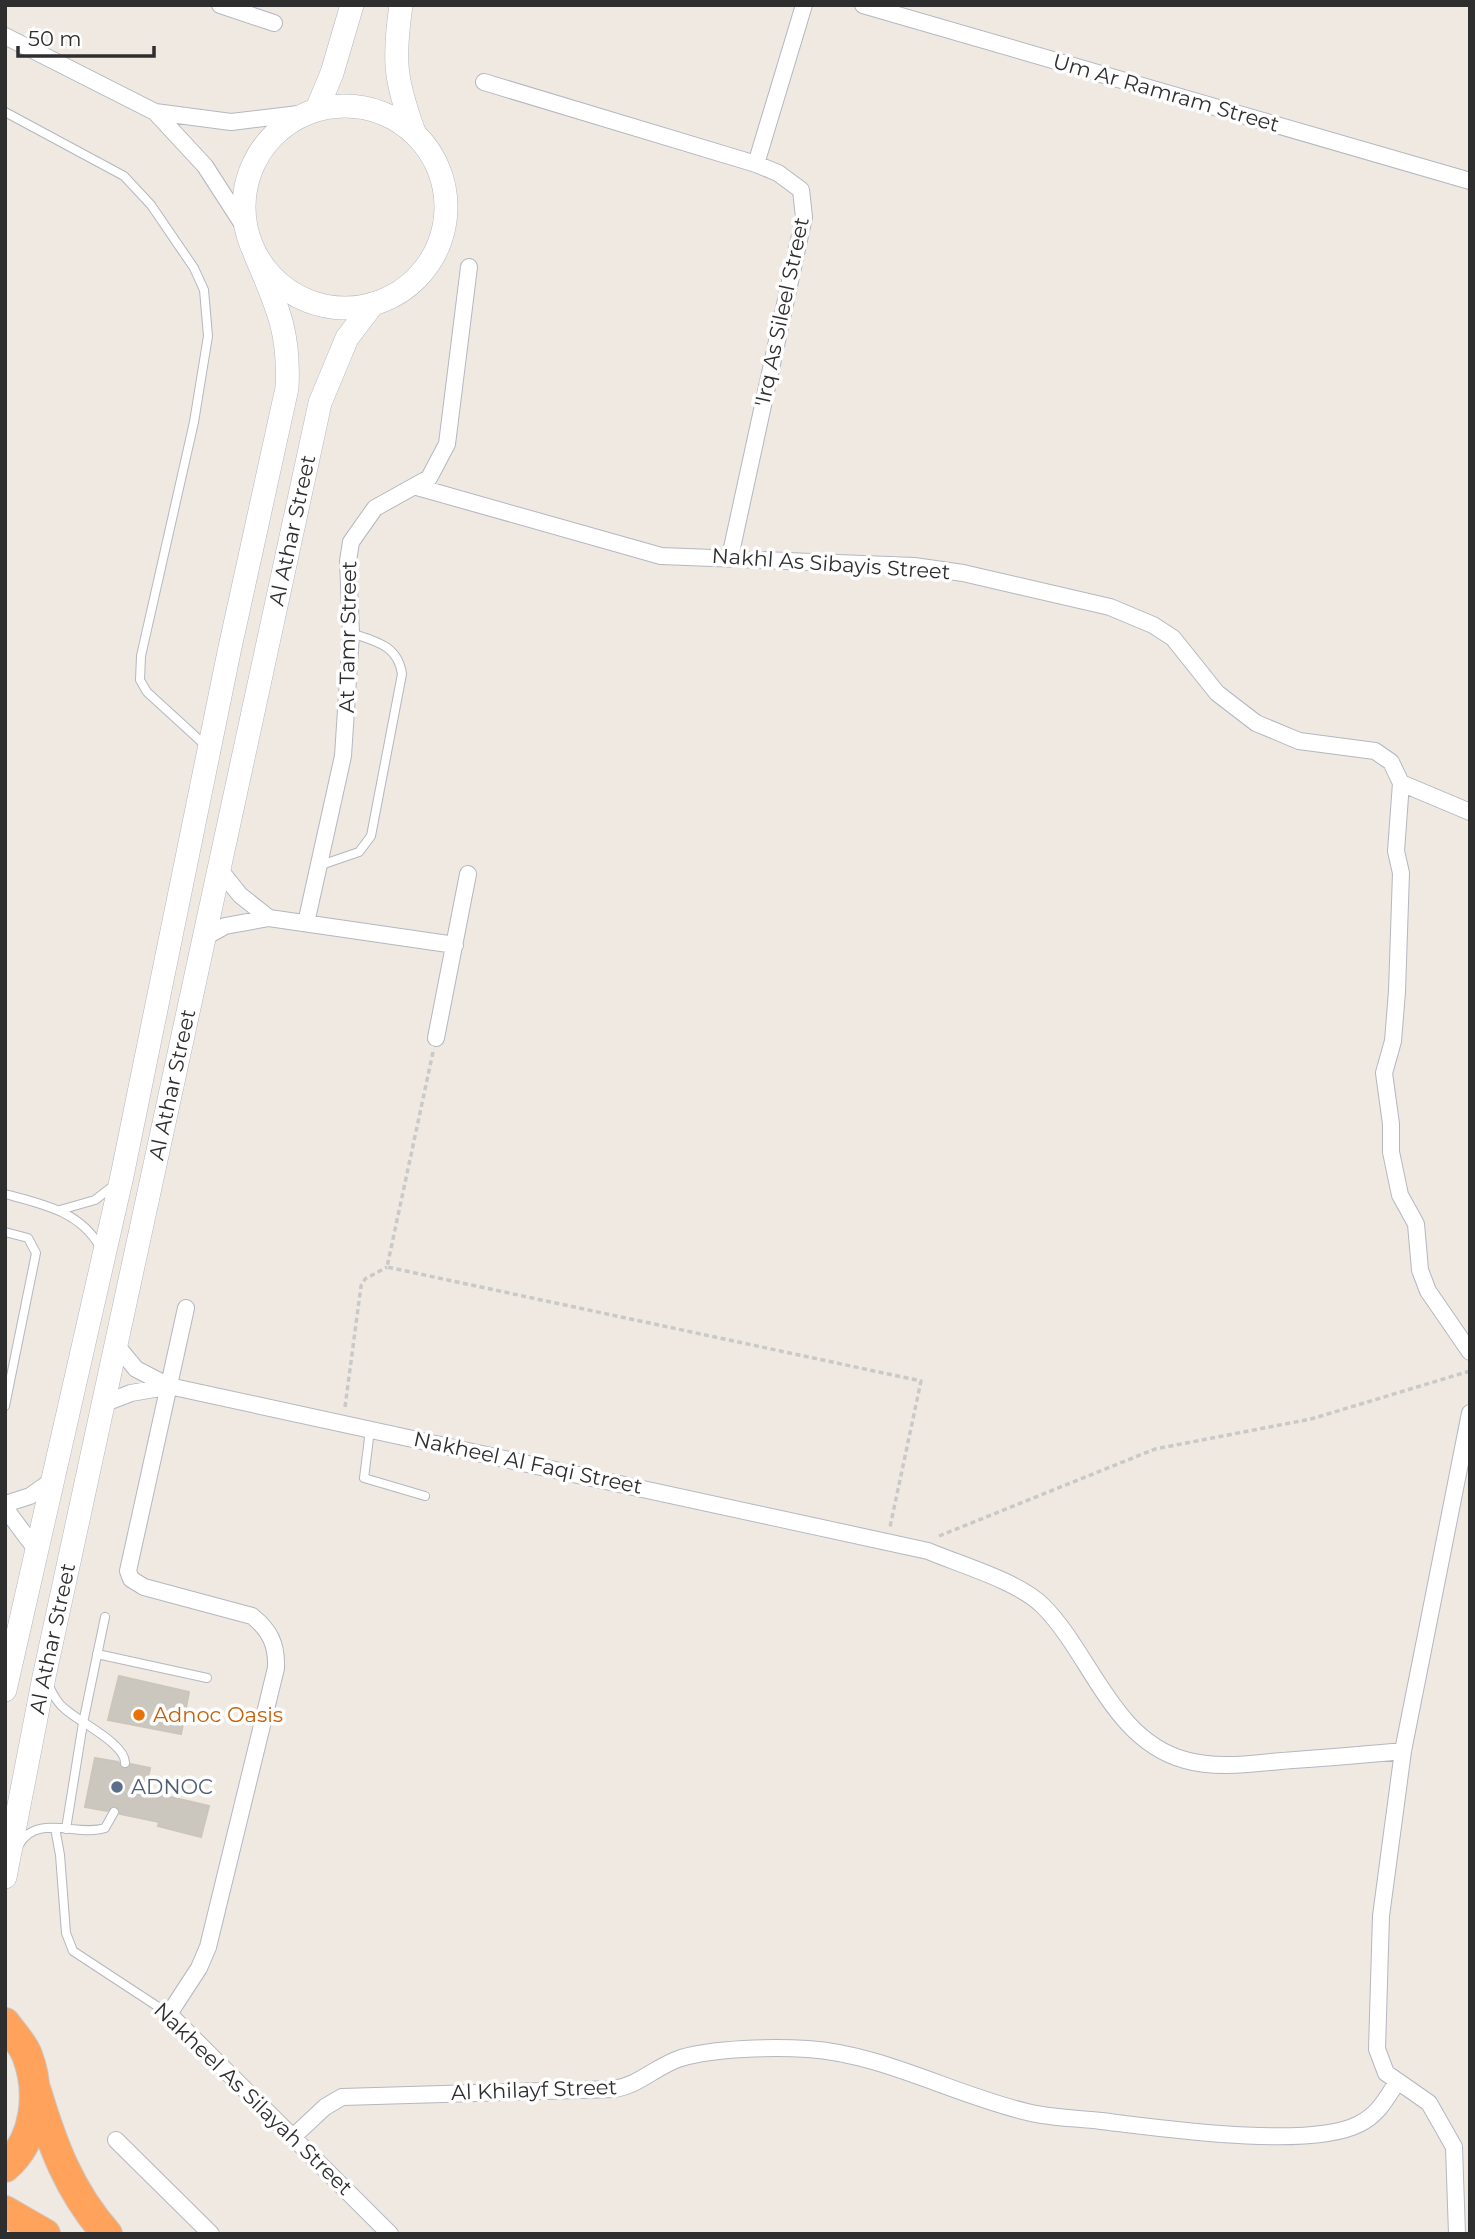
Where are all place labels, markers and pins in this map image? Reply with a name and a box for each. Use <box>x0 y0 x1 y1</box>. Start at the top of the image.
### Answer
place label: Adnoc Oasis <box>153 1702 283 1727</box>
marker: Adnoc Oasis <box>131 1707 147 1723</box>
place label: ADNOC <box>131 1774 213 1799</box>
marker: ADNOC <box>109 1779 125 1795</box>

